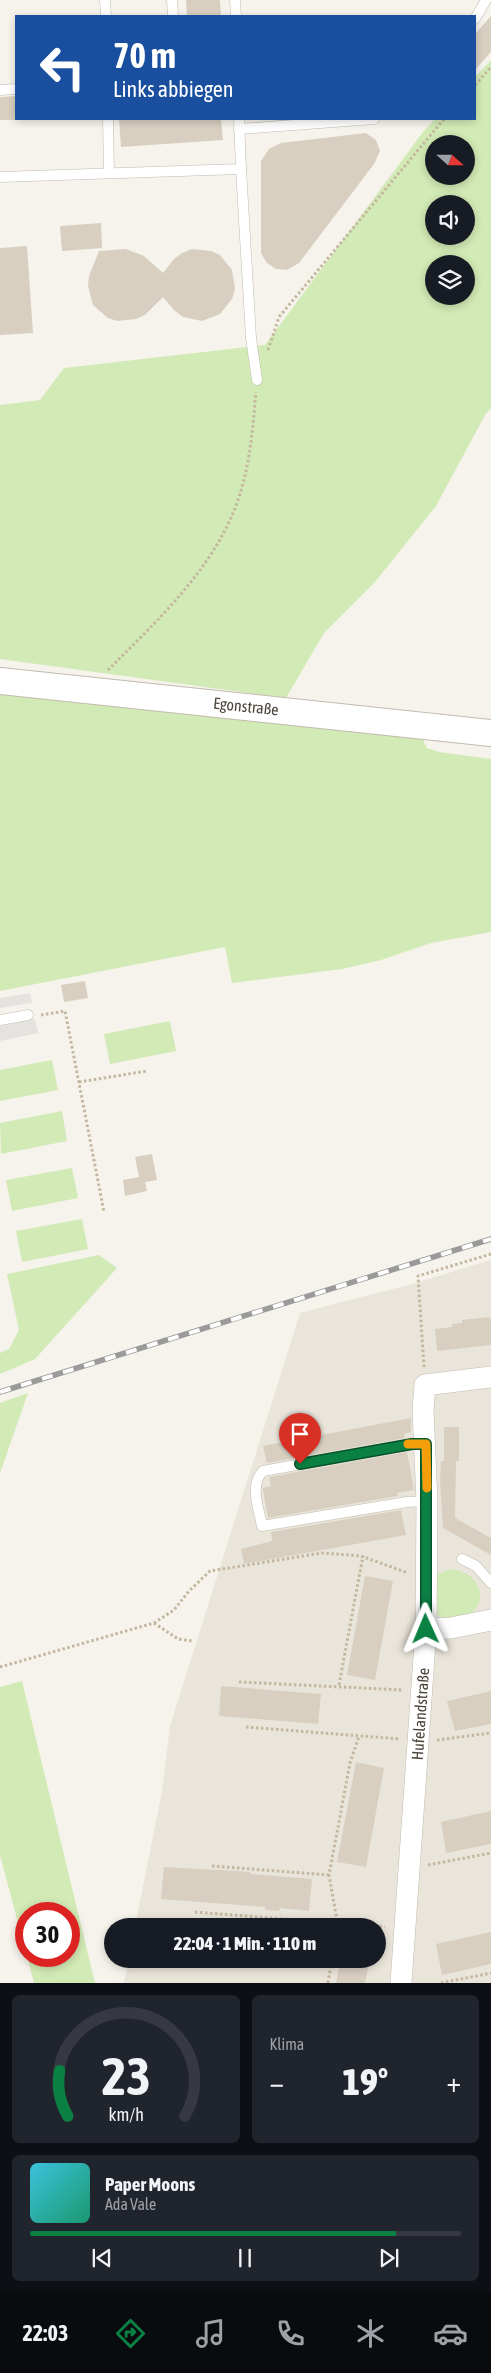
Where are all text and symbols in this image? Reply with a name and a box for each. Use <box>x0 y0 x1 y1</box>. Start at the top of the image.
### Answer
icon: left <box>30 35 95 100</box>
text: 70 m <box>113 35 176 75</box>
text: Links abbiegen <box>113 76 234 102</box>
north arrow <box>425 135 475 185</box>
map controls <box>425 135 475 305</box>
button: sound <box>425 195 475 245</box>
button: layers <box>425 255 475 305</box>
street label: Egonstraße <box>212 694 280 719</box>
pin <box>279 1413 321 1464</box>
icon: arrive <box>286 1420 314 1448</box>
position arrow <box>399 1602 451 1654</box>
street label: Hufelandstraße <box>408 1667 432 1761</box>
speed limit sign: 30 <box>15 1902 80 1967</box>
text: 22:04 · 1 Min. · 110 m <box>174 1932 316 1954</box>
text: Klima <box>270 2035 304 2053</box>
text: 23 <box>101 2046 150 2106</box>
text: 19° <box>342 2060 388 2103</box>
text: − <box>270 2066 284 2098</box>
text: + <box>446 2066 461 2098</box>
text: km/h <box>108 2104 143 2125</box>
text: Paper Moons <box>105 2173 195 2195</box>
text: Ada Vale <box>105 2195 156 2213</box>
icon: previous <box>88 2244 116 2272</box>
icon: pause <box>231 2244 259 2272</box>
icon: next <box>375 2244 403 2272</box>
icon: directions <box>113 2316 148 2351</box>
icon: music <box>193 2316 228 2351</box>
icon: phone <box>273 2316 308 2351</box>
icon: climate <box>353 2316 388 2351</box>
icon: car <box>433 2316 468 2351</box>
text: 22:03 <box>23 2320 68 2346</box>

